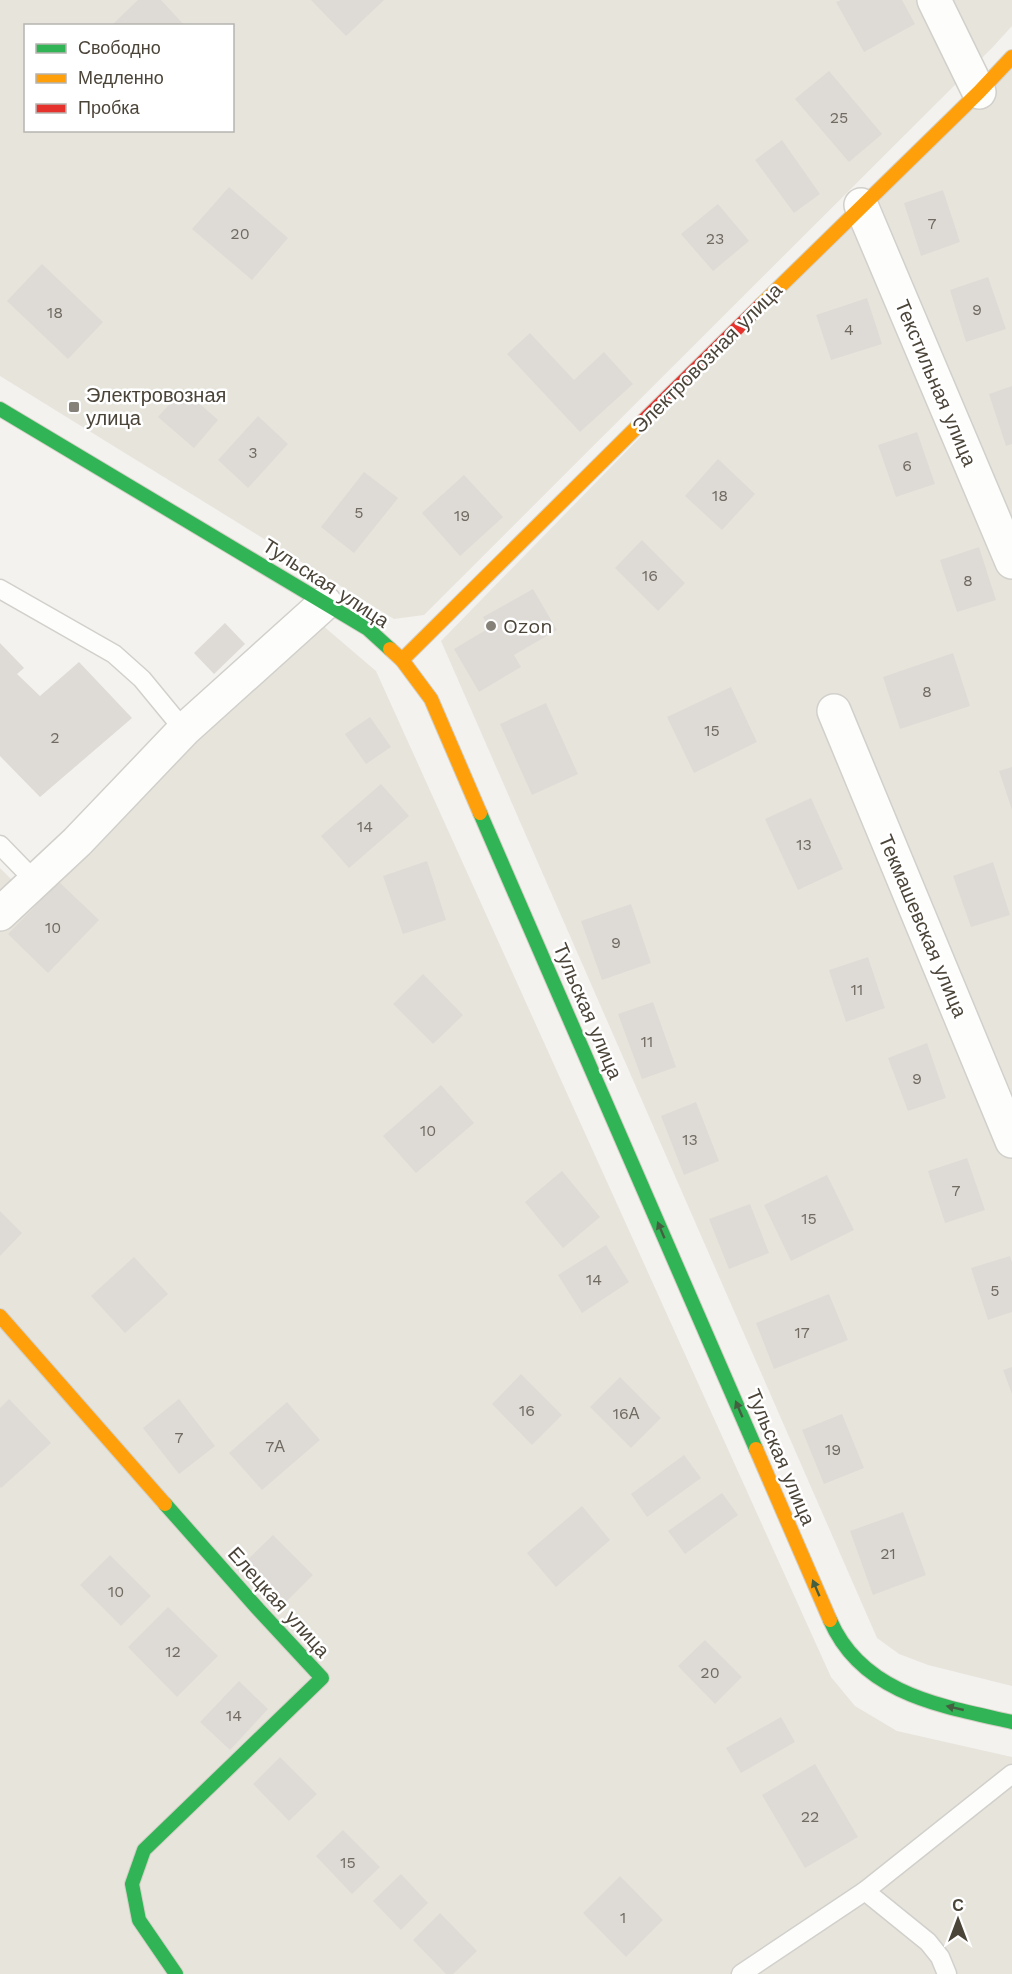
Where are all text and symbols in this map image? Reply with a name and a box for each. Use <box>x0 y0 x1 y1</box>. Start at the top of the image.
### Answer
legend <box>24 24 234 132</box>
text: Свободно <box>78 37 161 58</box>
text: Медленно <box>78 67 164 88</box>
text: Пробка <box>78 97 141 118</box>
house number: 25 <box>830 108 848 127</box>
house number: 7 <box>928 214 937 233</box>
house number: 20 <box>230 224 250 243</box>
house number: 23 <box>706 229 724 248</box>
street label: Электровозная улица <box>627 277 788 438</box>
street label: Текстильная улица <box>890 296 982 471</box>
house number: 9 <box>972 300 982 319</box>
house number: 18 <box>47 303 63 322</box>
house number: 4 <box>844 320 854 339</box>
place label: Электровозная улица <box>86 383 226 430</box>
marker: Электровозная улица <box>67 400 81 414</box>
house number: 3 <box>248 443 258 462</box>
house number: 6 <box>902 456 912 475</box>
house number: 18 <box>712 486 728 505</box>
house number: 5 <box>354 503 364 522</box>
house number: 19 <box>454 506 470 525</box>
street label: Тульская улица <box>258 533 394 633</box>
house number: 16 <box>642 566 658 585</box>
house number: 8 <box>963 571 973 590</box>
place label: Ozon <box>503 614 553 638</box>
marker: Ozon <box>484 619 498 633</box>
house number: 8 <box>922 682 932 701</box>
house number: 15 <box>704 721 720 740</box>
house number: 2 <box>50 728 60 747</box>
house number: 14 <box>357 817 373 836</box>
street label: Текмашевская улица <box>874 831 973 1022</box>
house number: 13 <box>796 835 812 854</box>
house number: 10 <box>45 918 61 937</box>
house number: 9 <box>611 933 621 952</box>
street label: Тульская улица <box>548 939 628 1084</box>
house number: 11 <box>851 980 863 999</box>
house number: 11 <box>641 1032 653 1051</box>
house number: 9 <box>912 1069 922 1088</box>
house number: 10 <box>420 1121 436 1140</box>
house number: 13 <box>682 1130 698 1149</box>
house number: 7 <box>952 1181 961 1200</box>
house number: 15 <box>801 1209 817 1228</box>
one-way arrow <box>657 1221 666 1238</box>
house number: 14 <box>586 1270 602 1289</box>
house number: 5 <box>990 1281 1000 1300</box>
house number: 17 <box>794 1323 810 1342</box>
street label: Тульская улица <box>741 1385 821 1530</box>
one-way arrow <box>734 1399 744 1417</box>
house number: 16 <box>519 1401 535 1420</box>
house number: 16А <box>613 1404 640 1423</box>
house number: 7 <box>175 1428 184 1447</box>
house number: 7А <box>265 1437 285 1456</box>
house number: 19 <box>825 1440 841 1459</box>
street label: Елецкая улица <box>223 1542 336 1663</box>
house number: 21 <box>880 1544 896 1563</box>
one-way arrow <box>812 1579 821 1596</box>
house number: 10 <box>108 1582 124 1601</box>
house number: 12 <box>165 1642 181 1661</box>
house number: 20 <box>700 1663 720 1682</box>
one-way arrow <box>946 1703 964 1713</box>
house number: 14 <box>226 1706 242 1725</box>
house number: 22 <box>801 1807 819 1826</box>
house number: 15 <box>340 1853 356 1872</box>
north arrow <box>928 1890 988 1950</box>
text: С <box>952 1896 964 1915</box>
house number: 1 <box>620 1908 626 1927</box>

